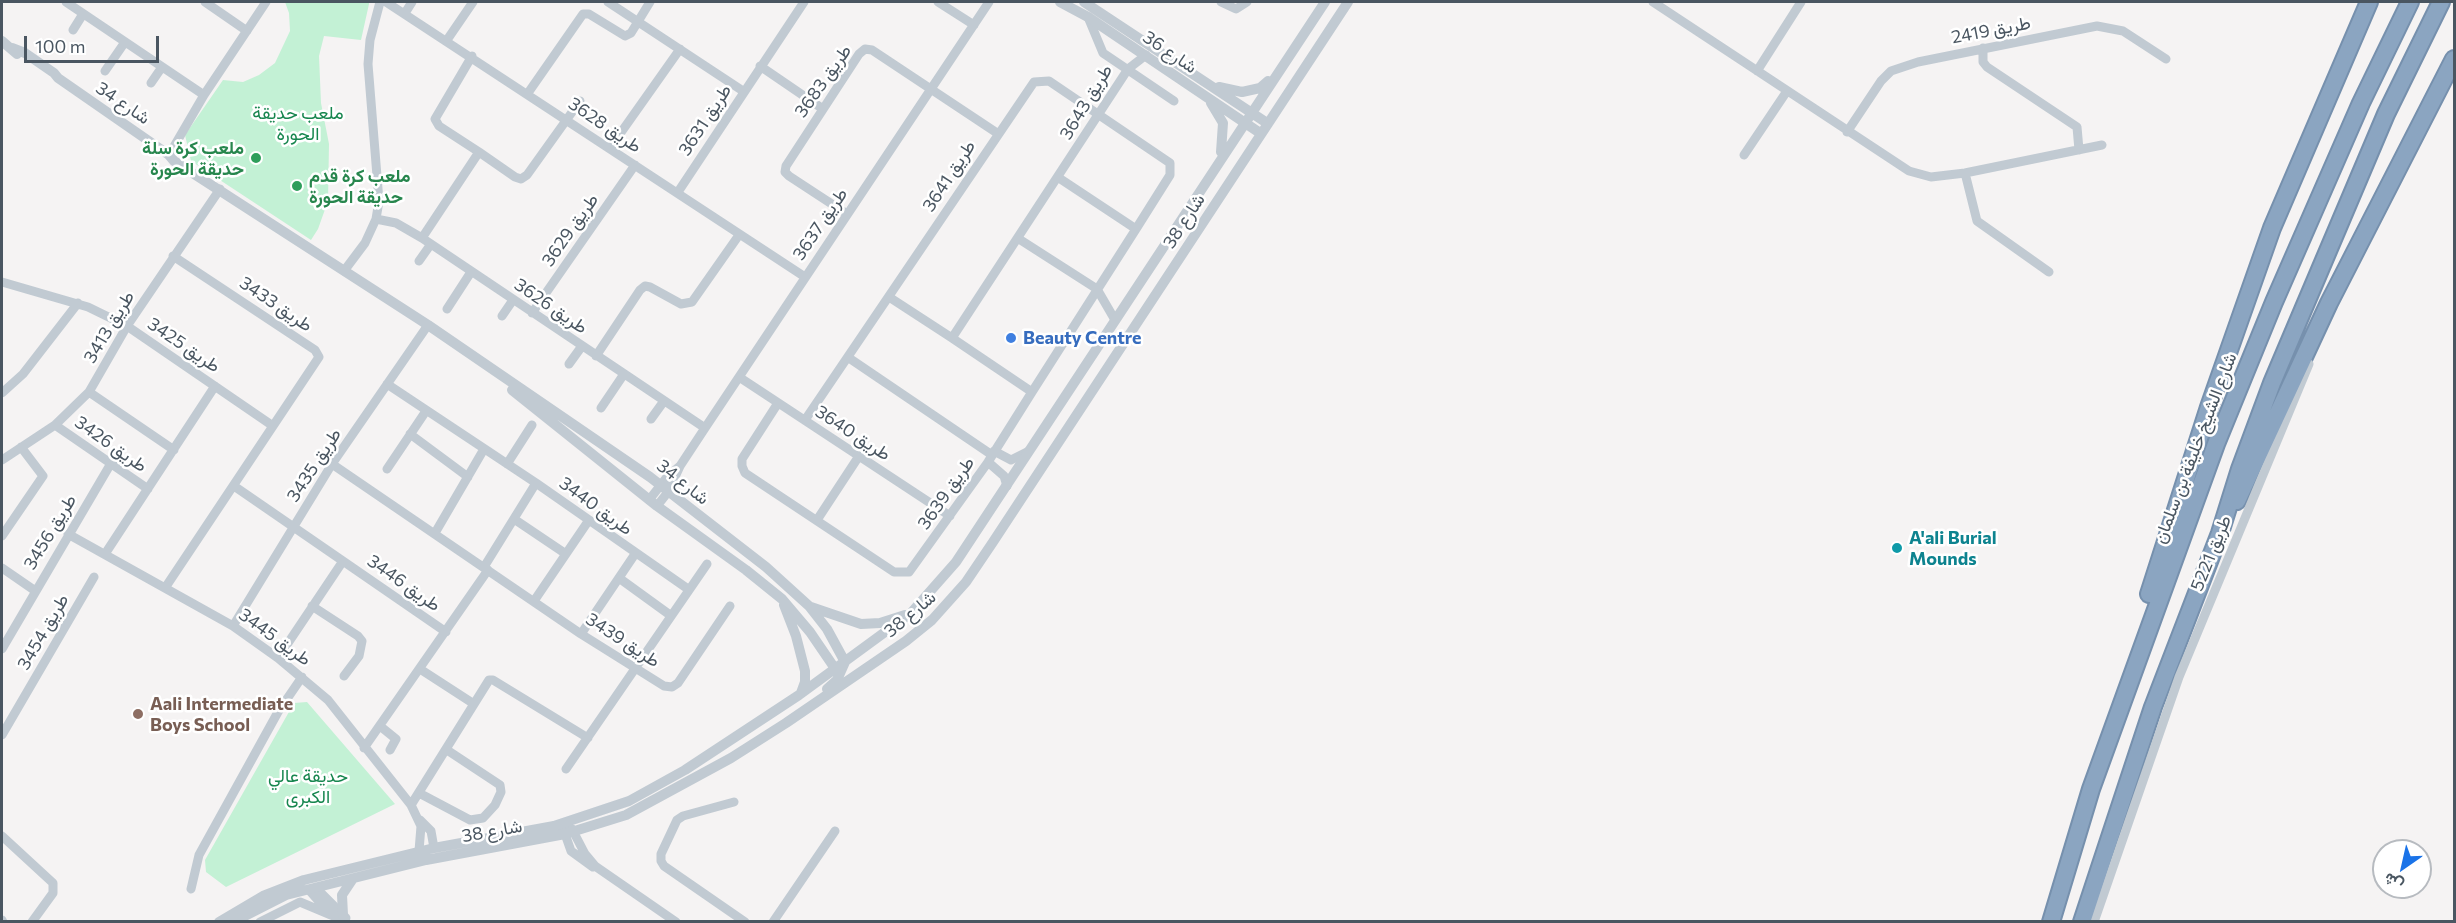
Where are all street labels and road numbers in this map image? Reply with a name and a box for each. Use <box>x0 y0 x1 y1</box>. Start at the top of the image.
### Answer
street label: طريق 2419 <box>1950 12 2032 48</box>
street label: شارع 36 <box>1139 26 1201 78</box>
street label: طريق 3683 <box>790 40 856 122</box>
street label: طريق 3643 <box>1055 60 1117 144</box>
street label: شارع 34 <box>92 77 154 129</box>
street label: طريق 3631 <box>674 80 736 160</box>
street label: طريق 3628 <box>564 93 646 157</box>
street label: طريق 3641 <box>918 136 980 216</box>
street label: طريق 3637 <box>788 184 852 264</box>
street label: طريق 3629 <box>537 190 603 270</box>
street label: شارع 38 <box>1158 190 1210 252</box>
street label: طريق 3433 <box>235 272 317 336</box>
street label: طريق 3626 <box>510 274 592 338</box>
street label: طريق 3413 <box>79 287 139 367</box>
street label: طريق 3425 <box>144 313 224 377</box>
street label: شارع الشيخ خليفة بن سلمان <box>2149 350 2241 546</box>
street label: طريق 3640 <box>811 401 895 465</box>
street label: طريق 3426 <box>71 411 151 477</box>
street label: طريق 3435 <box>282 424 346 506</box>
street label: طريق 3639 <box>913 452 979 534</box>
street label: شارع 34 <box>652 455 714 509</box>
street label: طريق 3440 <box>555 472 637 540</box>
street label: طريق 3456 <box>19 490 81 574</box>
street label: طريق 5221 <box>2186 512 2236 594</box>
street label: طريق 3446 <box>363 550 445 616</box>
street label: شارع 38 <box>880 586 940 642</box>
street label: طريق 3454 <box>13 590 73 674</box>
street label: طريق 3445 <box>235 604 315 670</box>
street label: طريق 3439 <box>582 608 664 672</box>
street label: شارع 38 <box>460 815 524 847</box>

